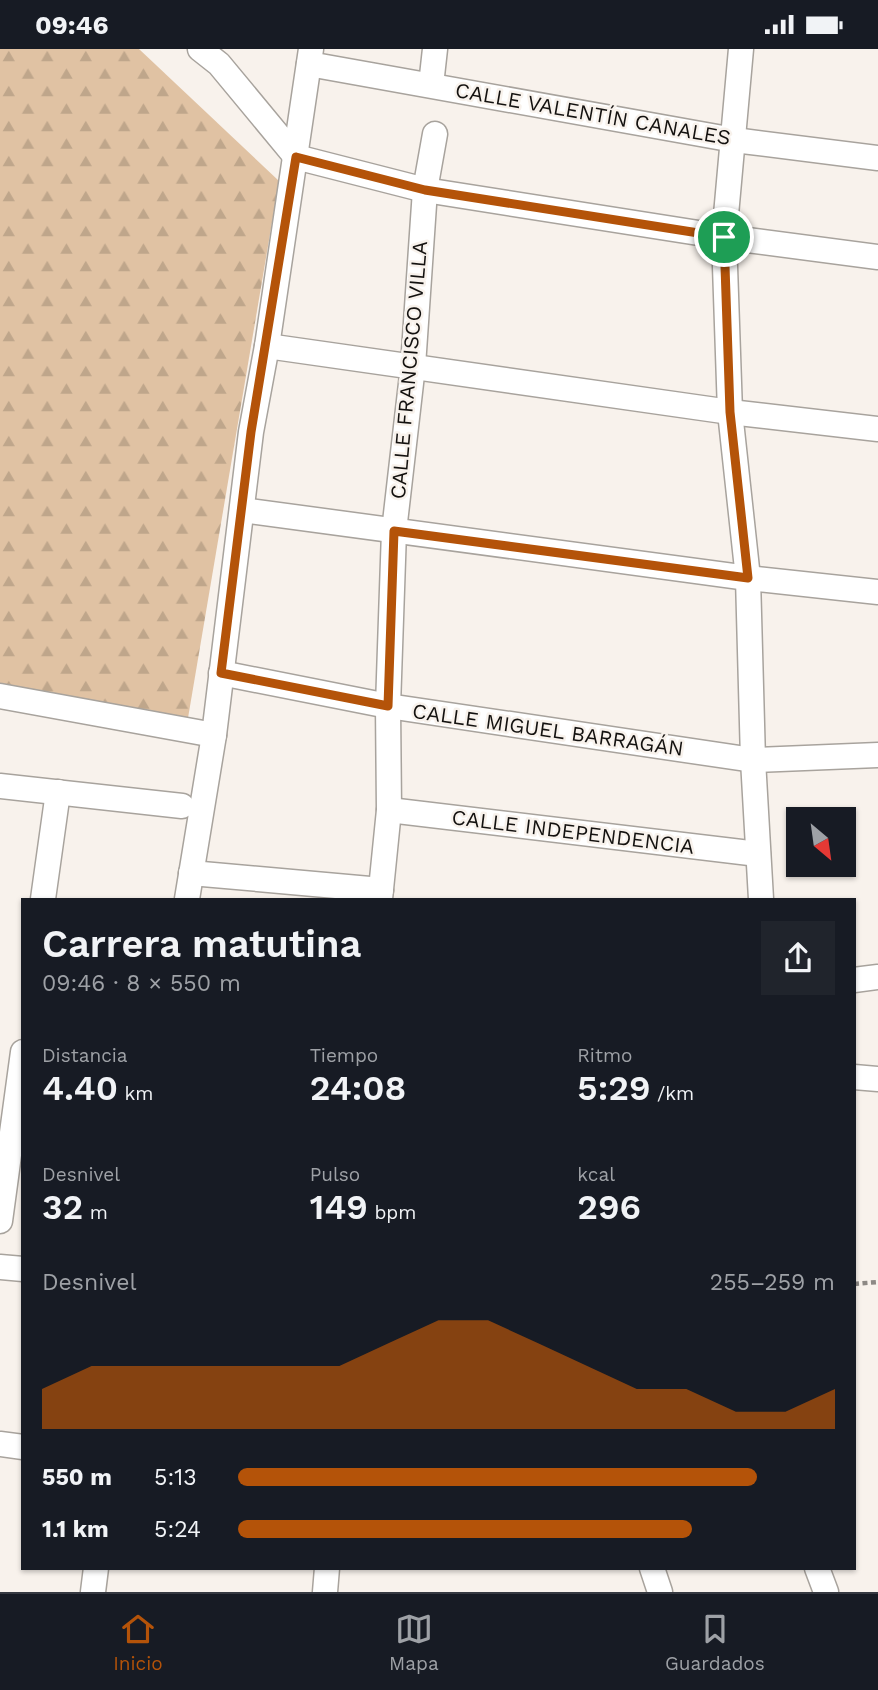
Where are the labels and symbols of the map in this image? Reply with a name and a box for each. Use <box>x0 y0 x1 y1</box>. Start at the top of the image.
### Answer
street label: CALLE VALENTÍN CANALES <box>453 77 733 150</box>
pin <box>694 207 754 267</box>
street label: CALLE FRANCISCO VILLA <box>385 240 432 500</box>
street label: CALLE MIGUEL BARRAGÁN <box>411 698 685 761</box>
street label: CALLE INDEPENDENCIA <box>450 804 696 859</box>
north arrow <box>786 807 856 877</box>

